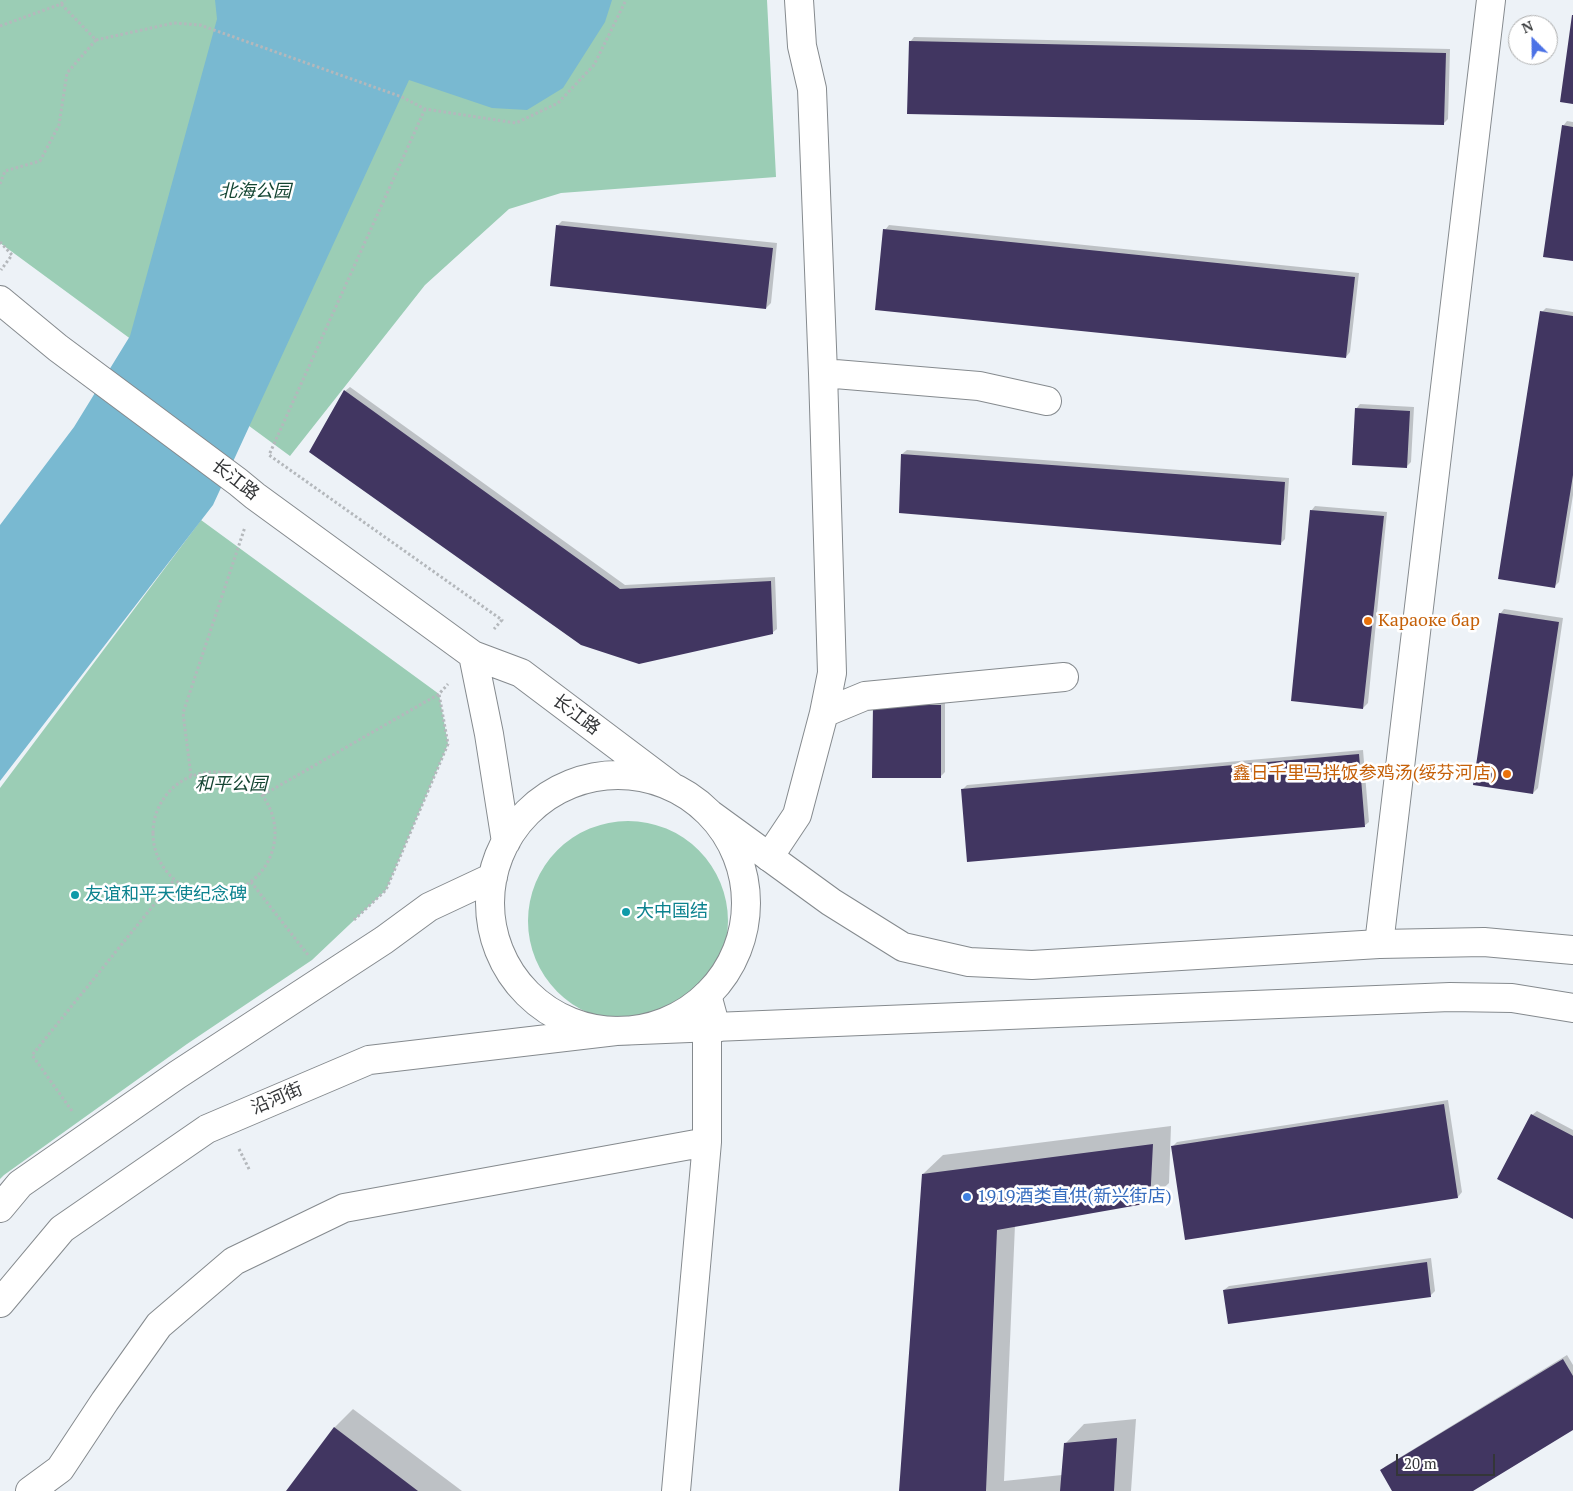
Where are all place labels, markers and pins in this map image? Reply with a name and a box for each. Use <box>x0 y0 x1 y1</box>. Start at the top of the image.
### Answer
place label: Караоке бар <box>1378 610 1480 632</box>
marker: Караоке бар <box>1362 615 1374 627</box>
place label: 鑫日千里马拌饭参鸡汤(绥芬河店) <box>1233 763 1497 785</box>
marker: 鑫日千里马拌饭参鸡汤(绥芬河店) <box>1501 768 1513 780</box>
place label: 友谊和平天使纪念碑 <box>85 884 247 906</box>
marker: 友谊和平天使纪念碑 <box>69 889 81 901</box>
place label: 大中国结 <box>636 901 708 923</box>
marker: 大中国结 <box>620 906 632 918</box>
place label: 1919酒类直供(新兴街店) <box>977 1186 1172 1208</box>
marker: 1919酒类直供(新兴街店) <box>961 1191 973 1203</box>

